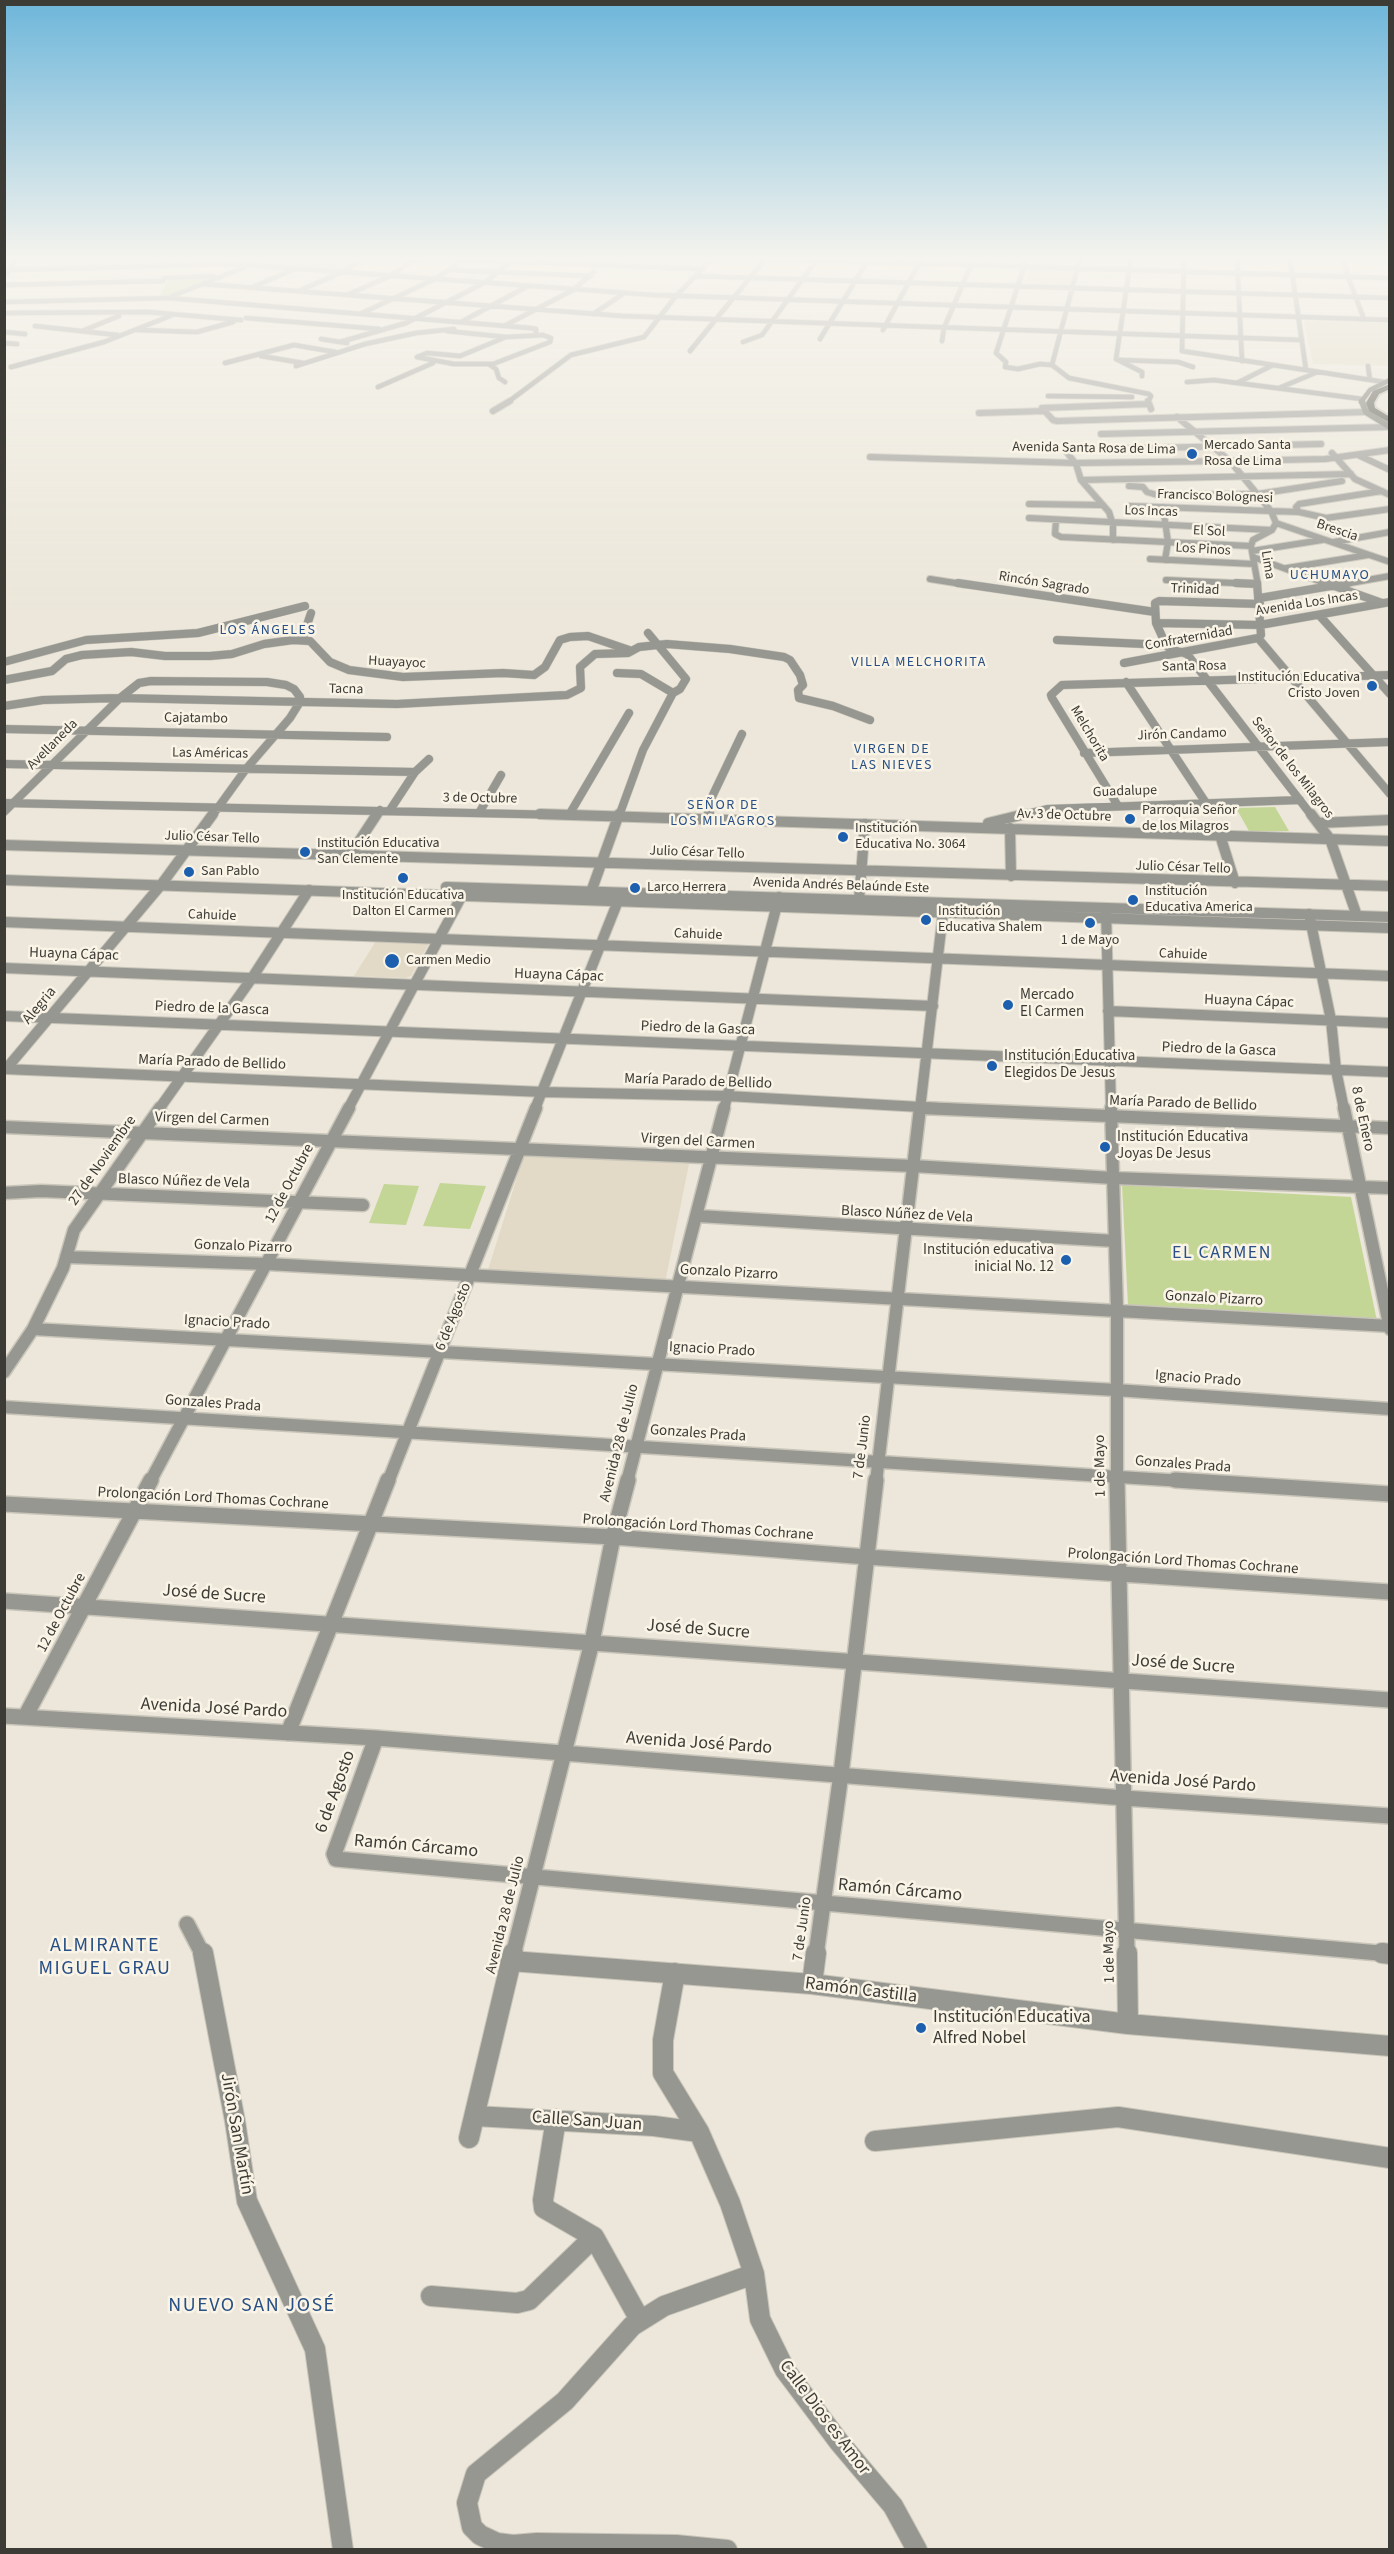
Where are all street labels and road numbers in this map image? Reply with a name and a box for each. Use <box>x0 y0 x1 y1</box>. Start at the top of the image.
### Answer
street label: Avenida Santa Rosa de Lima <box>1012 439 1176 459</box>
street label: Francisco Bolognesi <box>1157 487 1273 507</box>
street label: Los Incas <box>1124 503 1178 521</box>
street label: Brescia <box>1314 516 1360 546</box>
street label: El Sol <box>1192 523 1226 541</box>
street label: Los Pinos <box>1175 540 1231 560</box>
street label: Lima <box>1256 549 1278 581</box>
street label: Rincón Sagrado <box>997 569 1091 599</box>
street label: Trinidad <box>1170 581 1220 599</box>
street label: Avenida Los Incas <box>1255 588 1359 620</box>
street label: Confraternidad <box>1144 623 1234 655</box>
street label: Huayayoc <box>368 653 426 673</box>
street label: Santa Rosa <box>1161 658 1227 676</box>
street label: Tacna <box>329 681 363 699</box>
street label: Melchorita <box>1066 703 1112 765</box>
street label: Cajatambo <box>164 710 228 728</box>
street label: Señor de los Milagros <box>1247 714 1337 822</box>
street label: Avellaneda <box>24 716 82 774</box>
street label: Jirón Candamo <box>1137 725 1227 745</box>
street label: Las Américas <box>172 745 248 763</box>
street label: Guadalupe <box>1093 782 1157 802</box>
street label: 3 de Octubre <box>443 790 517 808</box>
street label: Av. 3 de Octubre <box>1017 806 1111 826</box>
street label: Julio César Tello <box>164 828 260 848</box>
street label: Julio César Tello <box>649 843 745 863</box>
street label: Julio César Tello <box>1135 858 1231 878</box>
street label: Avenida Andrés Belaúnde Este <box>753 875 929 897</box>
street label: Cahuide <box>188 907 236 925</box>
street label: Cahuide <box>674 926 722 944</box>
street label: Huayna Cápac <box>29 944 119 966</box>
street label: Cahuide <box>1159 946 1207 964</box>
street label: Huayna Cápac <box>514 965 604 987</box>
street label: Alegria <box>19 984 61 1028</box>
street label: Huayna Cápac <box>1204 991 1294 1013</box>
street label: Piedro de la Gasca <box>154 998 270 1020</box>
street label: Piedro de la Gasca <box>640 1018 756 1040</box>
street label: Piedro de la Gasca <box>1161 1039 1277 1061</box>
street label: María Parado de Bellido <box>138 1051 286 1075</box>
street label: María Parado de Bellido <box>624 1070 772 1094</box>
street label: 8 de Enero <box>1346 1085 1378 1153</box>
street label: María Parado de Bellido <box>1109 1092 1257 1116</box>
street label: Virgen del Carmen <box>154 1109 270 1131</box>
street label: 27 de Noviembre <box>65 1112 141 1210</box>
street label: Virgen del Carmen <box>640 1130 756 1154</box>
street label: 12 de Octubre <box>262 1141 318 1227</box>
street label: Blasco Núñez de Vela <box>118 1171 250 1193</box>
street label: Blasco Núñez de Vela <box>841 1203 973 1227</box>
street label: Gonzalo Pizarro <box>194 1236 292 1258</box>
street label: Gonzalo Pizarro <box>679 1261 779 1285</box>
street label: 6 de Agosto <box>432 1280 476 1354</box>
street label: Gonzalo Pizarro <box>1164 1287 1264 1311</box>
street label: Ignacio Prado <box>183 1312 271 1334</box>
street label: Ignacio Prado <box>668 1339 756 1361</box>
street label: Ignacio Prado <box>1154 1367 1242 1391</box>
street label: Avenida 28 de Julio <box>597 1382 643 1504</box>
street label: Gonzales Prada <box>164 1392 262 1416</box>
street label: 7 de Junio <box>850 1414 876 1480</box>
street label: Gonzales Prada <box>649 1422 747 1446</box>
street label: 1 de Mayo <box>1091 1434 1111 1498</box>
street label: Gonzales Prada <box>1134 1453 1232 1477</box>
street label: Prolongación Lord Thomas Cochrane <box>97 1484 329 1514</box>
street label: Prolongación Lord Thomas Cochrane <box>582 1511 814 1545</box>
street label: Prolongación Lord Thomas Cochrane <box>1067 1545 1299 1579</box>
street label: 12 de Octubre <box>34 1570 90 1656</box>
street label: José de Sucre <box>162 1581 266 1609</box>
street label: José de Sucre <box>646 1616 750 1644</box>
street label: José de Sucre <box>1131 1651 1235 1679</box>
street label: Avenida José Pardo <box>140 1694 288 1724</box>
street label: Avenida José Pardo <box>625 1728 773 1760</box>
street label: 6 de Agosto <box>311 1748 361 1836</box>
street label: Avenida José Pardo <box>1109 1766 1257 1798</box>
street label: Ramón Cárcamo <box>353 1831 479 1863</box>
street label: Avenida 28 de Julio <box>483 1854 529 1976</box>
street label: Ramón Cárcamo <box>837 1875 963 1907</box>
street label: 7 de Junio <box>790 1896 816 1962</box>
street label: 1 de Mayo <box>1100 1920 1120 1984</box>
street label: Ramón Castilla <box>804 1973 918 2009</box>
street label: Jirón San Martín <box>215 2071 257 2197</box>
street label: Calle San Juan <box>531 2107 643 2137</box>
street label: Calle Dios es Amor <box>774 2356 874 2480</box>

